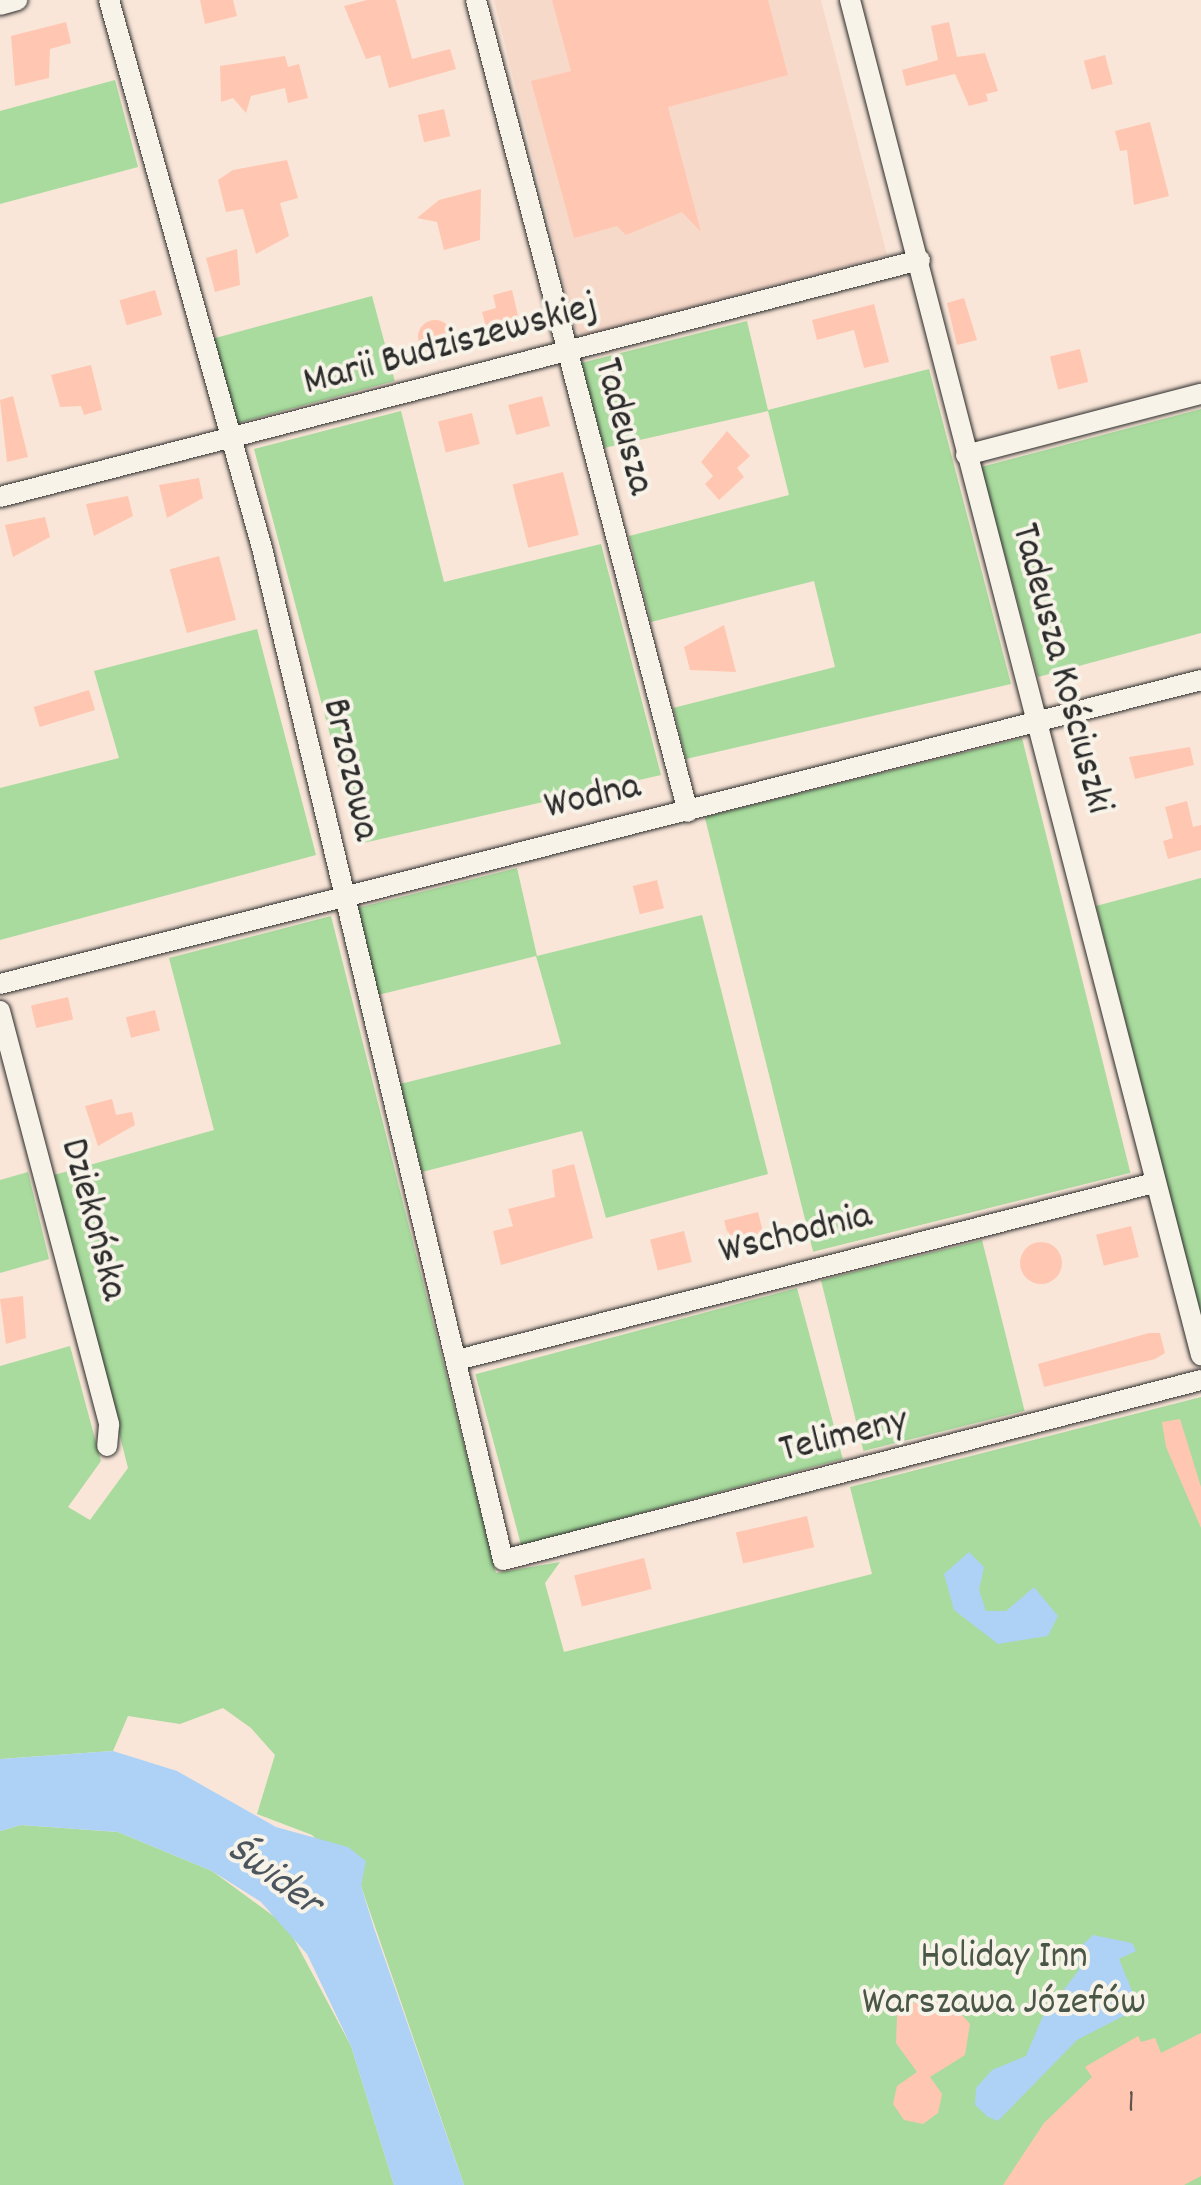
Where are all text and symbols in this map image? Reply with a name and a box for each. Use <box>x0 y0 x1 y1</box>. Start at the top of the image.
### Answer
street label: Marii Budziszewskiej <box>299 285 603 409</box>
street label: Tadeusza <box>580 354 662 500</box>
street label: Tadeusza Kościuszki <box>997 519 1121 819</box>
street label: Brzozowa <box>308 694 388 846</box>
street label: Wodna <box>540 765 646 833</box>
street label: Dziekońska <box>46 1134 136 1306</box>
street label: Wschodnia <box>715 1194 877 1278</box>
street label: Telimeny <box>775 1399 913 1477</box>
water label: Świder <box>216 1826 330 1930</box>
park label: Holiday Inn Warszawa Józefów <box>862 1935 1146 2029</box>
house number: 1 <box>1127 2083 1135 2125</box>

